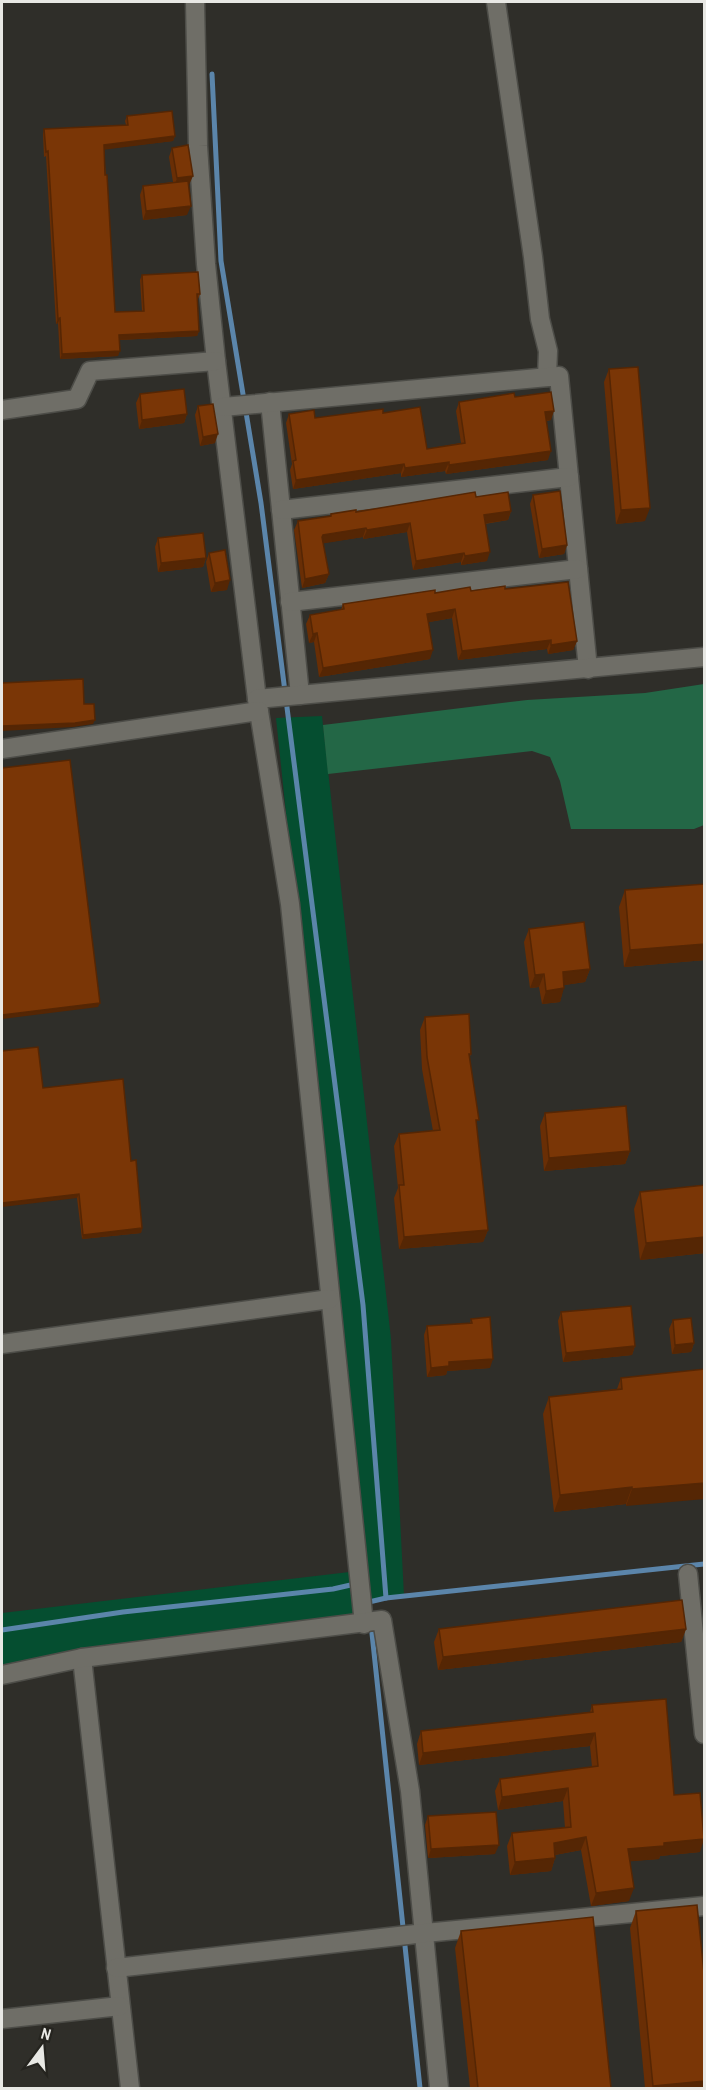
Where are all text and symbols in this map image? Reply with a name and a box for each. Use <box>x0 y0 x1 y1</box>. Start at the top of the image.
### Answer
north arrow <box>12 2018 72 2078</box>
text: N <box>39 2022 54 2045</box>

